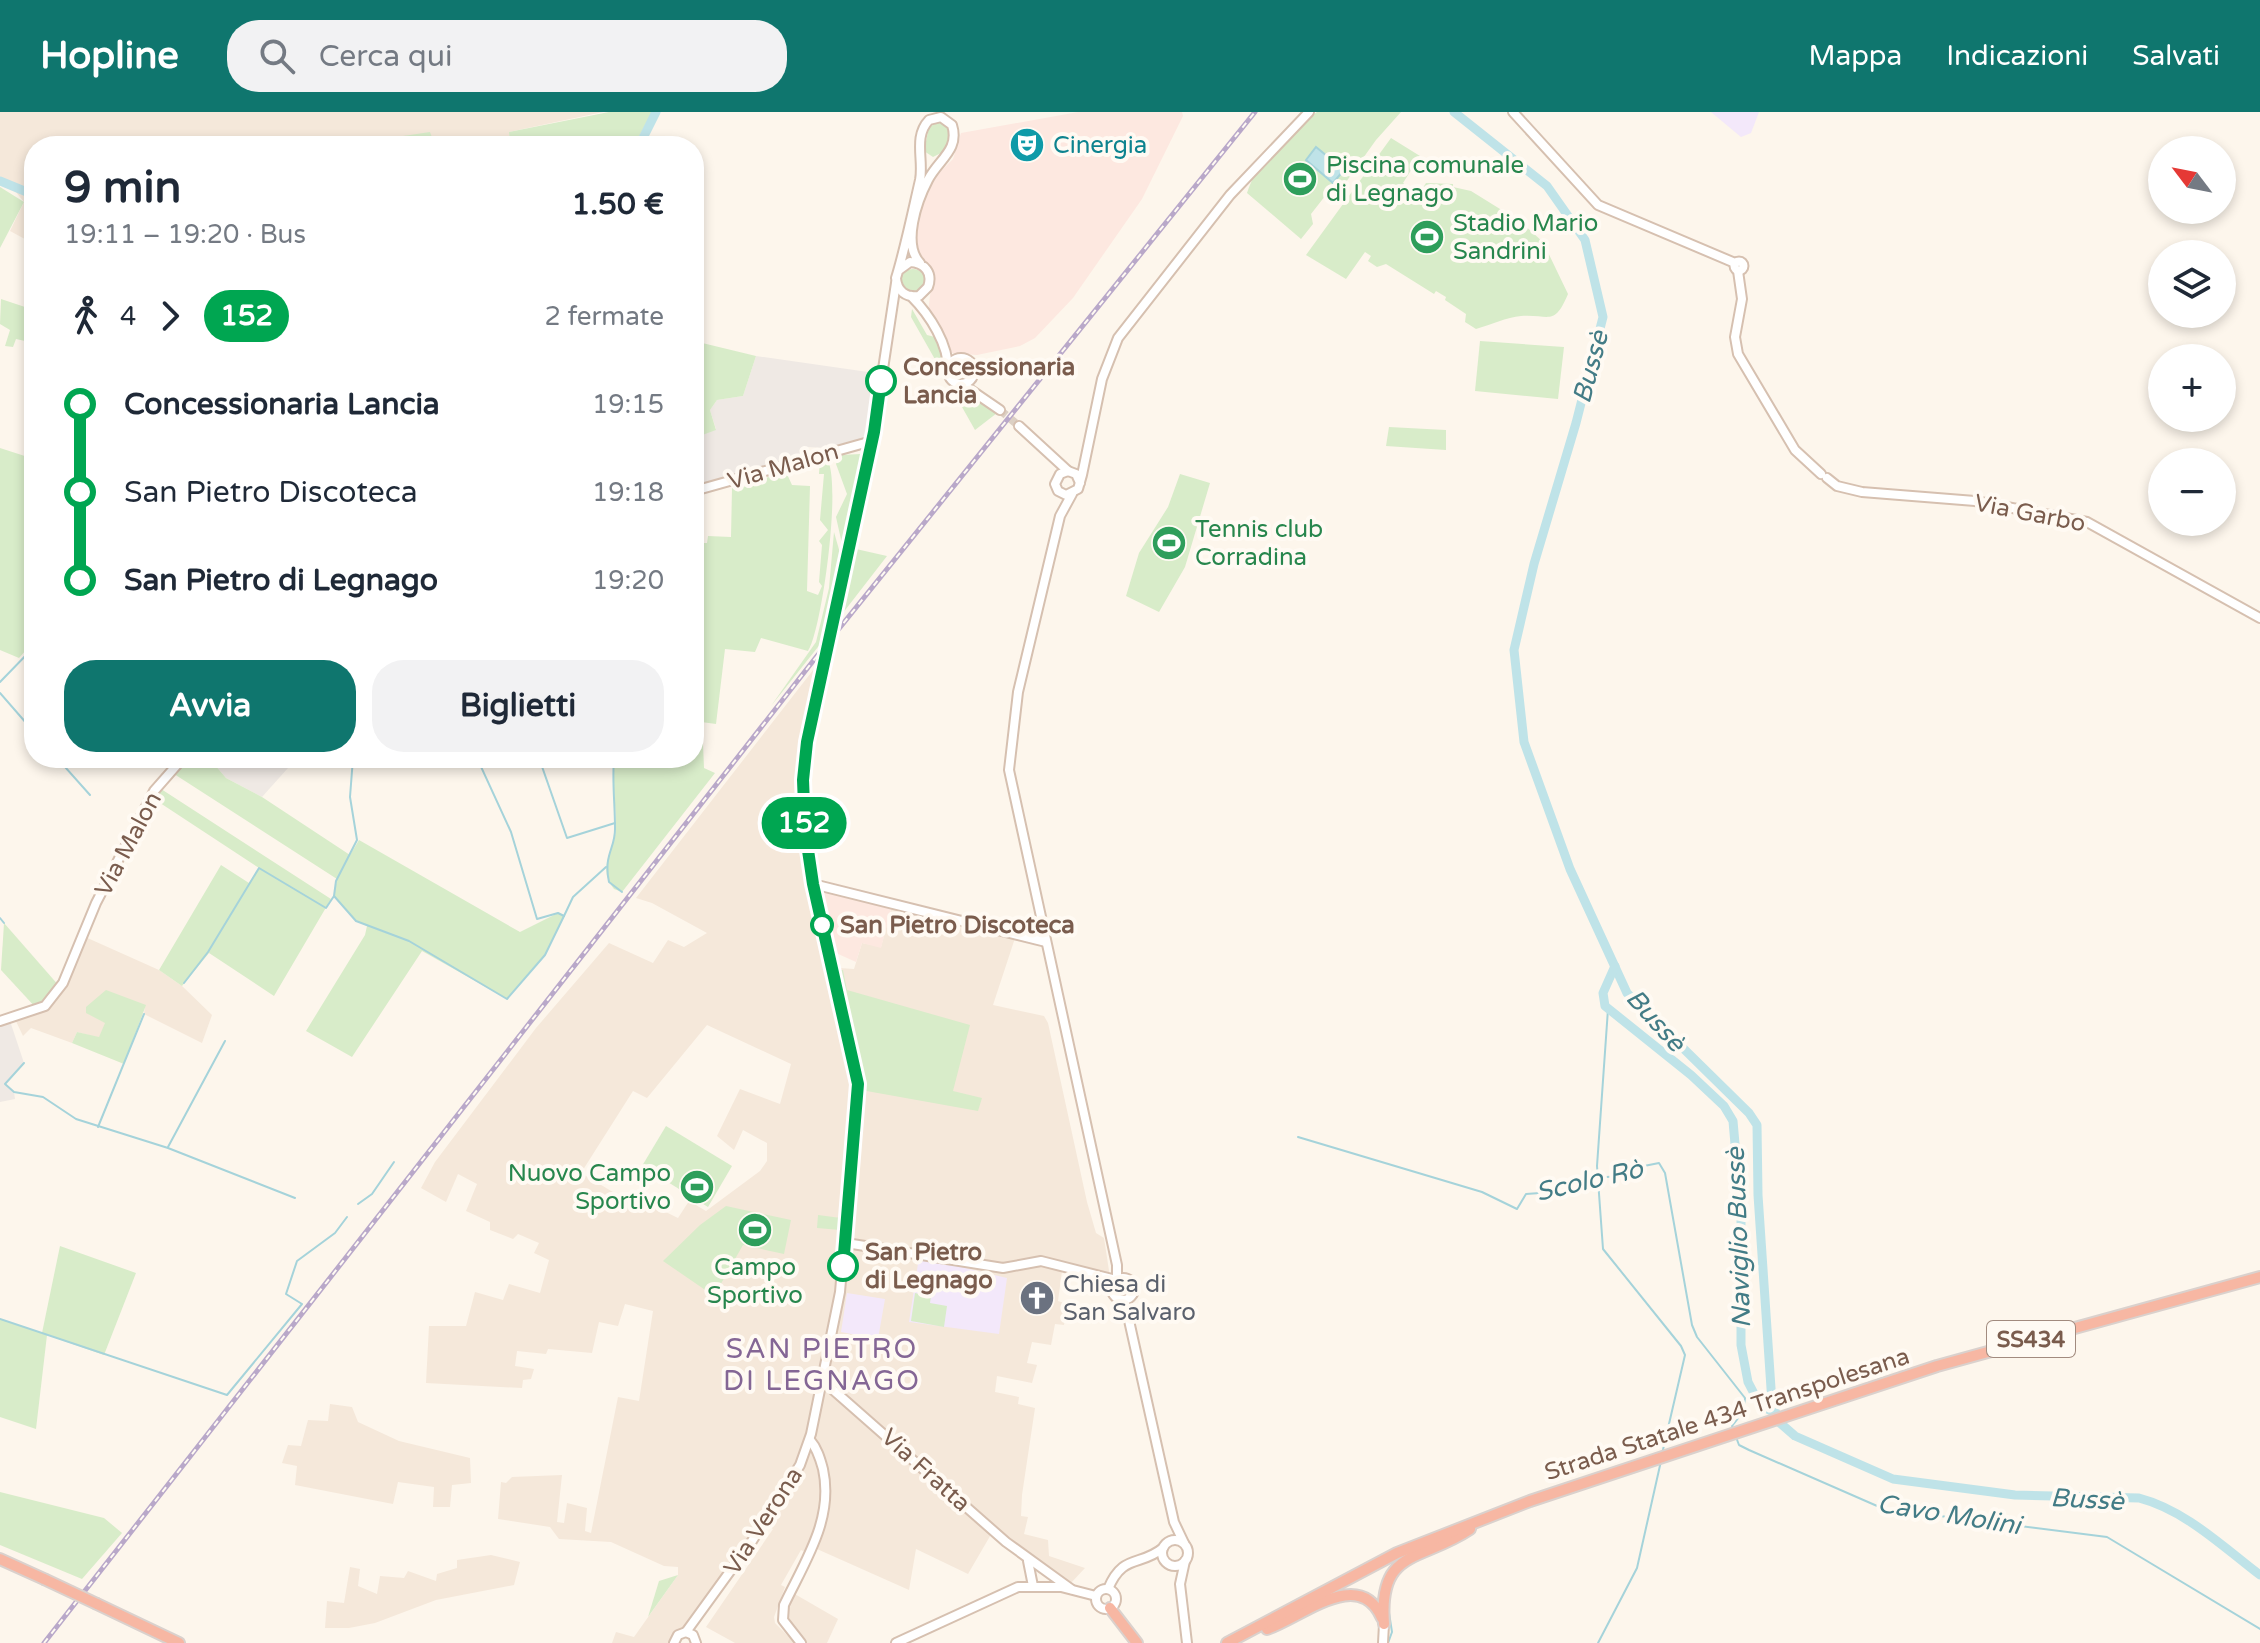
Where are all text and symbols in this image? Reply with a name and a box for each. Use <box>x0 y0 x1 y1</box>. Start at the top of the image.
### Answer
search box <box>227 20 787 92</box>
text: Hopline <box>40 33 179 79</box>
icon: search <box>255 34 299 78</box>
text: Cerca qui <box>319 38 453 75</box>
text: Mappa <box>1808 39 1902 73</box>
text: Indicazioni <box>1946 39 2088 73</box>
text: Salvati <box>2132 39 2220 73</box>
theatre icon: Cinergia <box>1008 126 1046 164</box>
place label: Cinergia <box>1053 131 1147 160</box>
north arrow <box>2148 136 2236 224</box>
map controls <box>2148 136 2236 536</box>
place label: Piscina comunale di Legnago <box>1326 151 1524 208</box>
sports icon: Piscina comunale di Legnago <box>1281 160 1319 198</box>
text: 9 min <box>64 162 181 215</box>
text: 1.50 € <box>571 186 664 223</box>
place label: Stadio Mario Sandrini <box>1453 209 1598 266</box>
sports icon: Stadio Mario Sandrini <box>1408 218 1446 256</box>
text: 19:11 – 19:20 · Bus <box>64 219 306 250</box>
button: layers <box>2148 240 2236 328</box>
icon: walk <box>64 294 108 338</box>
icon: forward <box>148 294 192 338</box>
text: 152 <box>220 299 273 333</box>
text: 4 <box>120 301 136 332</box>
text: 2 fermate <box>544 301 664 332</box>
water label: Bussè <box>1566 326 1615 407</box>
button: + <box>2148 344 2236 432</box>
place label: Concessionaria Lancia <box>903 353 1075 410</box>
marker: Concessionaria Lancia <box>866 366 896 396</box>
text: Concessionaria Lancia <box>124 386 440 423</box>
text: 19:15 <box>592 389 664 420</box>
street label: Via Malon <box>724 437 842 496</box>
button: − <box>2148 448 2236 536</box>
text: San Pietro Discoteca <box>124 474 418 511</box>
text: 19:18 <box>592 477 664 508</box>
street label: Via Garbo <box>1972 489 2088 538</box>
place label: Tennis club Corradina <box>1195 515 1323 572</box>
sports icon: Tennis club Corradina <box>1150 524 1188 562</box>
text: San Pietro di Legnago <box>124 562 438 599</box>
text: 19:20 <box>592 565 664 596</box>
button: Avvia <box>64 660 356 752</box>
button: Biglietti <box>372 660 664 752</box>
street label: Via Malon <box>89 787 168 901</box>
line badge: 152 <box>758 797 850 849</box>
text: 152 <box>778 806 830 840</box>
place label: San Pietro Discoteca <box>840 911 1075 940</box>
marker: San Pietro Discoteca <box>811 914 833 936</box>
water label: Bussè <box>1620 983 1693 1059</box>
water label: Naviglio Bussè <box>1720 1146 1757 1329</box>
water label: Scolo Rò <box>1533 1153 1647 1208</box>
place label: Nuovo Campo Sportivo <box>508 1159 671 1216</box>
sports icon: Nuovo Campo Sportivo <box>678 1168 716 1206</box>
sports icon: Campo Sportivo <box>736 1211 774 1249</box>
place label: San Pietro di Legnago <box>865 1238 993 1295</box>
marker: San Pietro di Legnago <box>828 1251 858 1281</box>
place label: Campo Sportivo <box>707 1253 803 1310</box>
place label: Chiesa di San Salvaro <box>1063 1270 1196 1327</box>
church icon: Chiesa di San Salvaro <box>1018 1279 1056 1317</box>
road number: SS434 <box>1987 1321 2075 1357</box>
district label: SAN PIETRO DI LEGNAGO <box>723 1332 921 1398</box>
street label: Strada Statale 434 Transpolesana <box>1541 1342 1913 1487</box>
street label: Via Fratta <box>875 1423 976 1518</box>
street label: Via Verona <box>718 1462 809 1581</box>
water label: Bussè <box>2050 1482 2126 1517</box>
water label: Cavo Molini <box>1875 1488 2026 1542</box>

